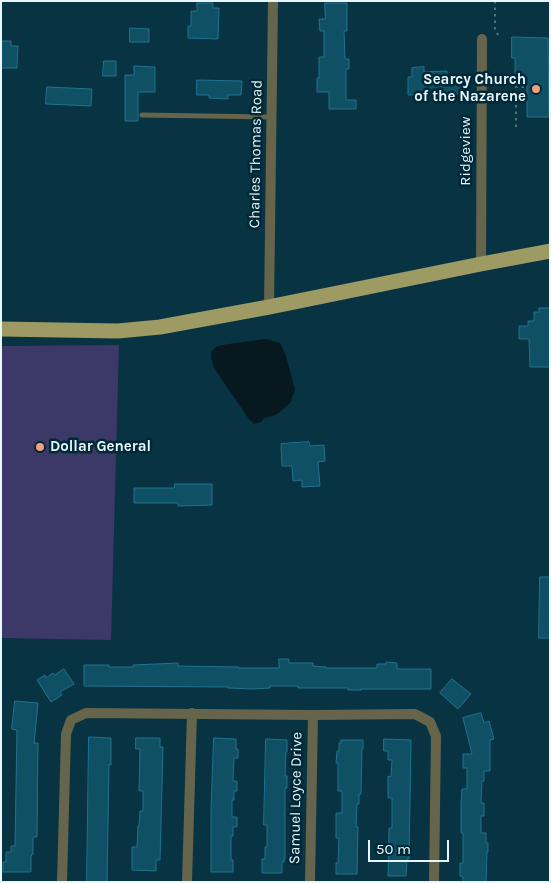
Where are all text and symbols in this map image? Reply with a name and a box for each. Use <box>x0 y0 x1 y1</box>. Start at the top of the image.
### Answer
place label: Searcy Church of the Nazarene <box>414 71 526 106</box>
street label: Charles Thomas Road <box>246 80 266 228</box>
marker: Searcy Church of the Nazarene <box>530 83 542 95</box>
street label: Ridgeview <box>457 116 475 186</box>
place label: Dollar General <box>50 438 151 456</box>
marker: Dollar General <box>34 441 46 453</box>
street label: Samuel Loyce Drive <box>286 732 306 864</box>
scale bar <box>371 830 452 862</box>
text: 50 m <box>376 840 411 858</box>

